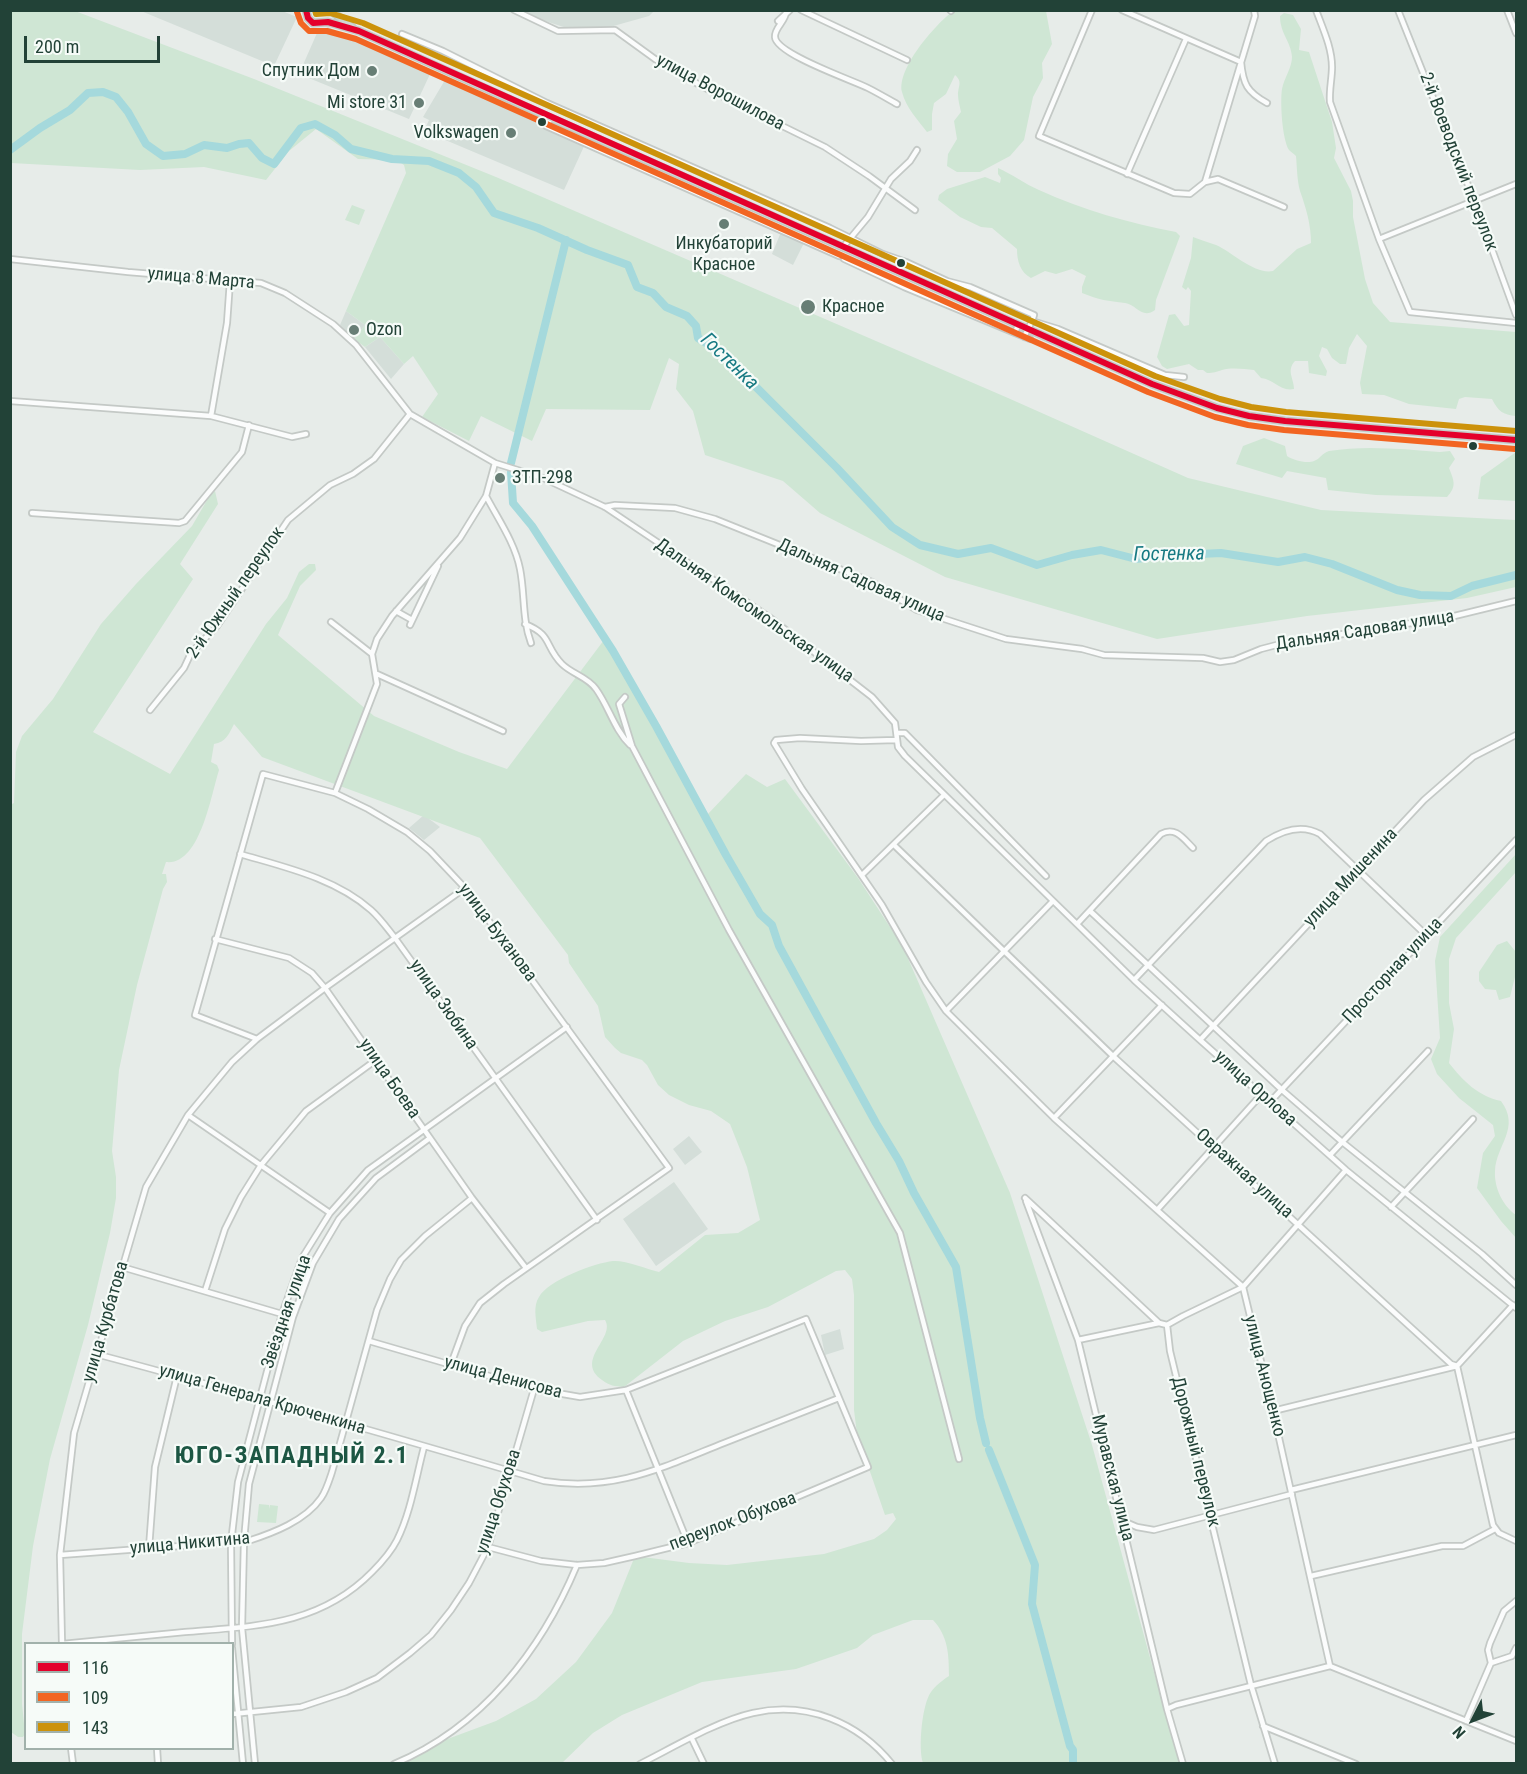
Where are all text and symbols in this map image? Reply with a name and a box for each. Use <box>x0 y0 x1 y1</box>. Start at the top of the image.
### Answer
scale bar <box>27 24 164 62</box>
text: 200 m <box>35 36 79 57</box>
street label: улица Ворошилова <box>652 50 788 136</box>
place label: Спутник Дом <box>262 60 360 82</box>
marker: Спутник Дом <box>365 64 379 78</box>
street label: 2-й Воеводский переулок <box>1414 70 1502 254</box>
place label: Mi store 31 <box>327 92 407 114</box>
marker: Mi store 31 <box>412 96 426 110</box>
unlabelled marker <box>536 116 548 128</box>
place label: Volkswagen <box>413 122 499 144</box>
marker: Volkswagen <box>504 126 518 140</box>
marker: Инкубаторий Красное <box>717 217 731 231</box>
place label: Инкубаторий Красное <box>675 233 773 276</box>
unlabelled marker <box>895 257 907 269</box>
street label: улица 8 Марта <box>147 264 255 294</box>
place label: Красное <box>822 296 884 318</box>
marker: Красное <box>799 298 817 316</box>
place label: Ozon <box>366 319 402 341</box>
marker: Ozon <box>347 323 361 337</box>
water label: Гостенка <box>695 329 763 395</box>
unlabelled marker <box>1467 440 1479 452</box>
place label: ЗТП-298 <box>512 467 573 489</box>
marker: ЗТП-298 <box>493 471 507 485</box>
street label: 2-й Южный переулок <box>182 523 290 663</box>
street label: Дальняя Комсомольская улица <box>651 534 857 688</box>
street label: Дальняя Садовая улица <box>774 534 948 628</box>
water label: Гостенка <box>1133 542 1205 568</box>
street label: Дальняя Садовая улица <box>1274 606 1456 656</box>
street label: улица Мишенина <box>1300 824 1402 932</box>
street label: улица Буханова <box>453 880 541 986</box>
street label: Просторная улица <box>1338 914 1448 1028</box>
street label: улица Зюбина <box>404 956 482 1054</box>
street label: улица Боева <box>354 1035 424 1123</box>
street label: улица Орлова <box>1209 1046 1301 1132</box>
street label: Овражная улица <box>1191 1125 1297 1223</box>
street label: Звёздная улица <box>257 1252 317 1372</box>
street label: улица Курбатова <box>78 1259 134 1385</box>
street label: улица Анощенко <box>1238 1313 1290 1439</box>
street label: улица Денисова <box>442 1352 564 1404</box>
street label: улица Генерала Крюченкина <box>156 1360 368 1440</box>
street label: Дорожный переулок <box>1166 1375 1224 1529</box>
street label: Муравская улица <box>1086 1413 1138 1543</box>
district label: ЮГО-ЗАПАДНЫЙ 2.1 <box>175 1443 409 1471</box>
street label: улица Обухова <box>472 1447 526 1557</box>
street label: переулок Обухова <box>666 1488 800 1556</box>
street label: улица Никитина <box>129 1528 251 1560</box>
legend <box>24 1642 234 1750</box>
text: 116 <box>82 1657 109 1678</box>
text: 109 <box>82 1687 109 1708</box>
north arrow <box>1443 1690 1503 1750</box>
text: 143 <box>82 1717 109 1738</box>
text: N <box>1449 1722 1470 1742</box>

